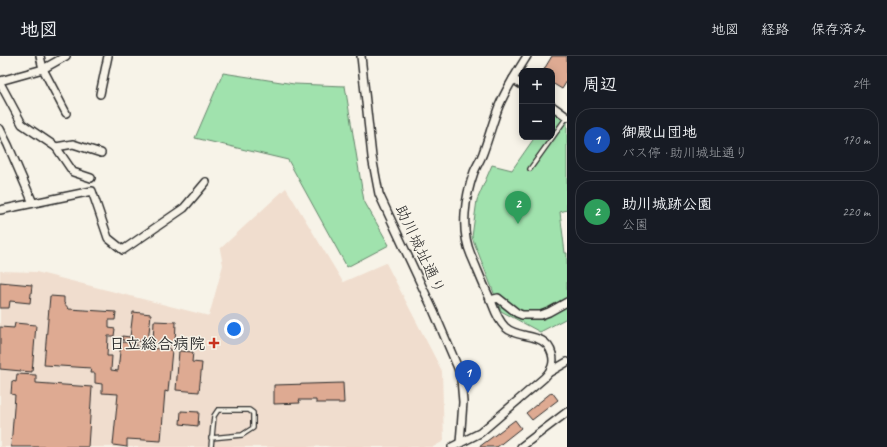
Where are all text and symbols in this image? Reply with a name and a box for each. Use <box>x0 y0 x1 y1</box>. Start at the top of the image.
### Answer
text: 地図 <box>20 18 58 42</box>
text: 地図 <box>711 21 739 38</box>
text: 経路 <box>761 21 789 38</box>
text: 保存済み <box>811 21 867 38</box>
map controls <box>519 68 555 140</box>
button: + <box>519 68 555 104</box>
text: 周辺 <box>583 74 617 95</box>
text: 2件 <box>852 76 871 92</box>
button: − <box>519 104 555 140</box>
text: 御殿山団地 <box>622 123 697 142</box>
text: 1 <box>594 132 600 148</box>
text: 170 m <box>842 132 870 148</box>
text: バス停 · 助川城址通り <box>622 145 748 161</box>
pin: 2 <box>505 191 531 224</box>
text: 助川城跡公園 <box>622 195 712 214</box>
street label: 助川城址通り <box>391 202 449 297</box>
text: 2 <box>594 204 600 220</box>
text: 220 m <box>842 204 870 220</box>
text: 公園 <box>622 217 648 233</box>
your location <box>224 319 244 339</box>
place label: 日立総合病院 <box>109 334 205 354</box>
marker: 日立総合病院 <box>208 337 220 349</box>
pin: 1 <box>455 360 481 393</box>

